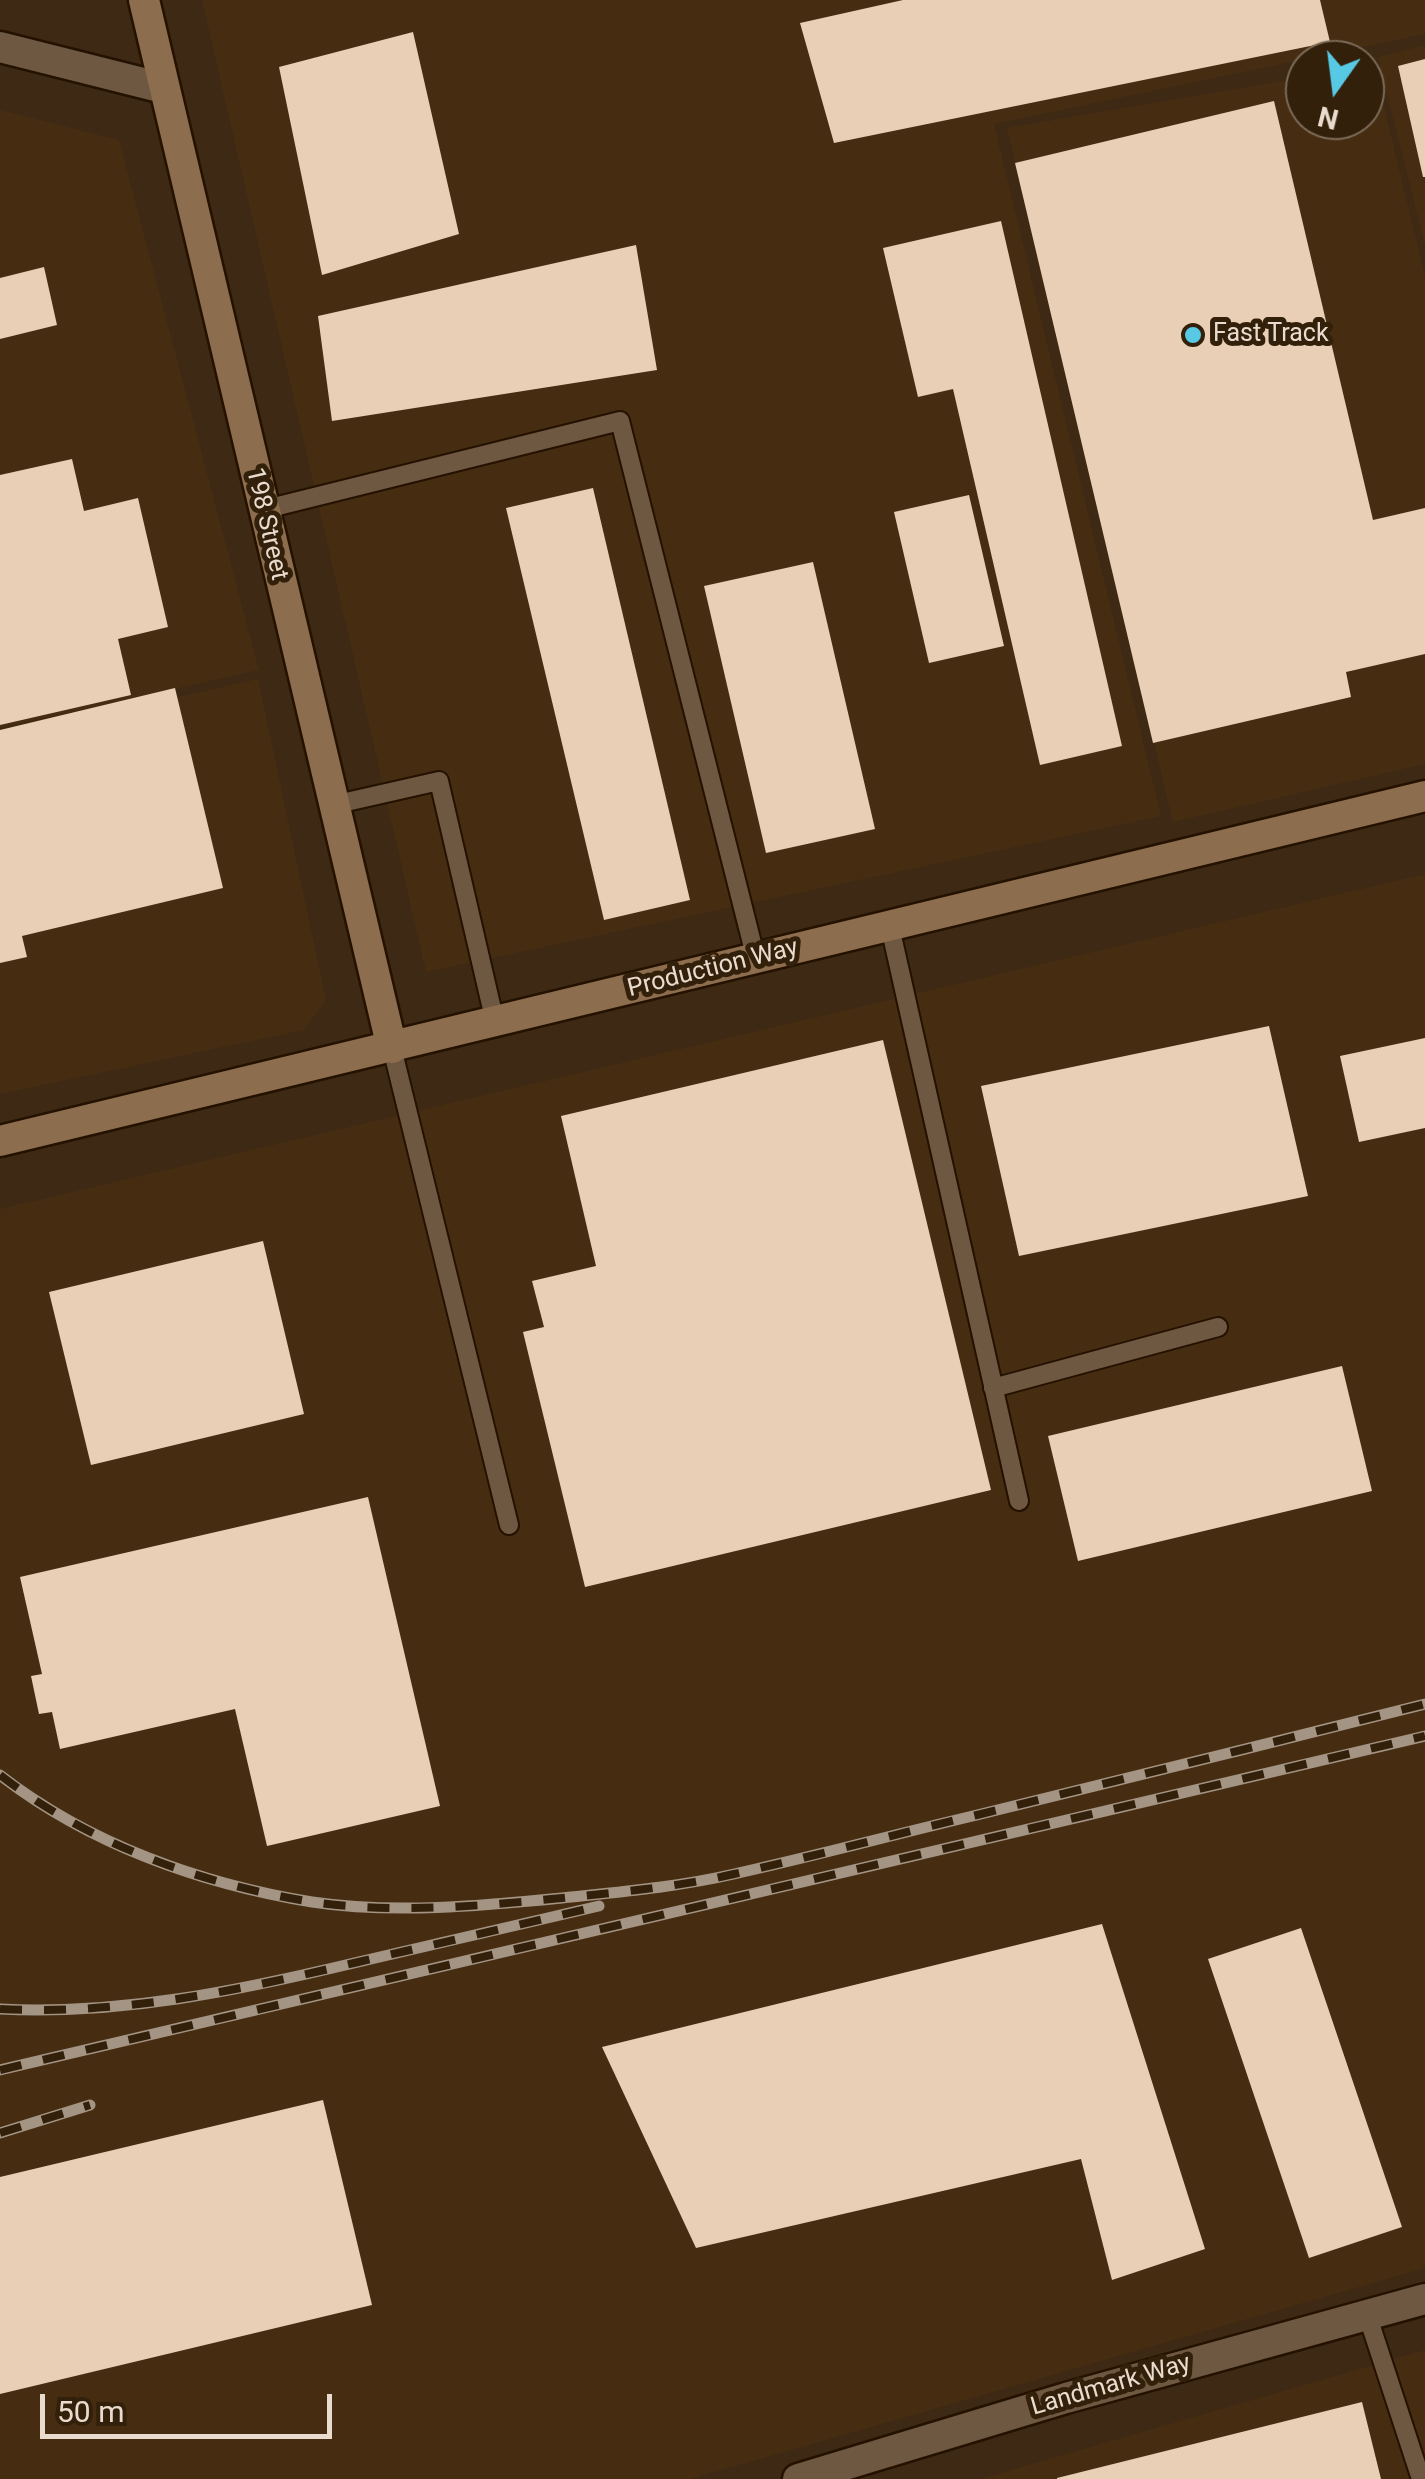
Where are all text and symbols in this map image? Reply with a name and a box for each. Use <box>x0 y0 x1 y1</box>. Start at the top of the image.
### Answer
north arrow <box>1285 40 1385 140</box>
text: N <box>1315 99 1342 136</box>
place label: Fast Track <box>1213 320 1329 350</box>
marker: Fast Track <box>1182 324 1204 346</box>
street label: 198 Street <box>239 465 293 583</box>
street label: Production Way <box>625 933 801 1005</box>
street label: Landmark Way <box>1028 2349 1194 2423</box>
scale bar <box>45 2374 338 2436</box>
text: 50 m <box>57 2394 124 2429</box>

